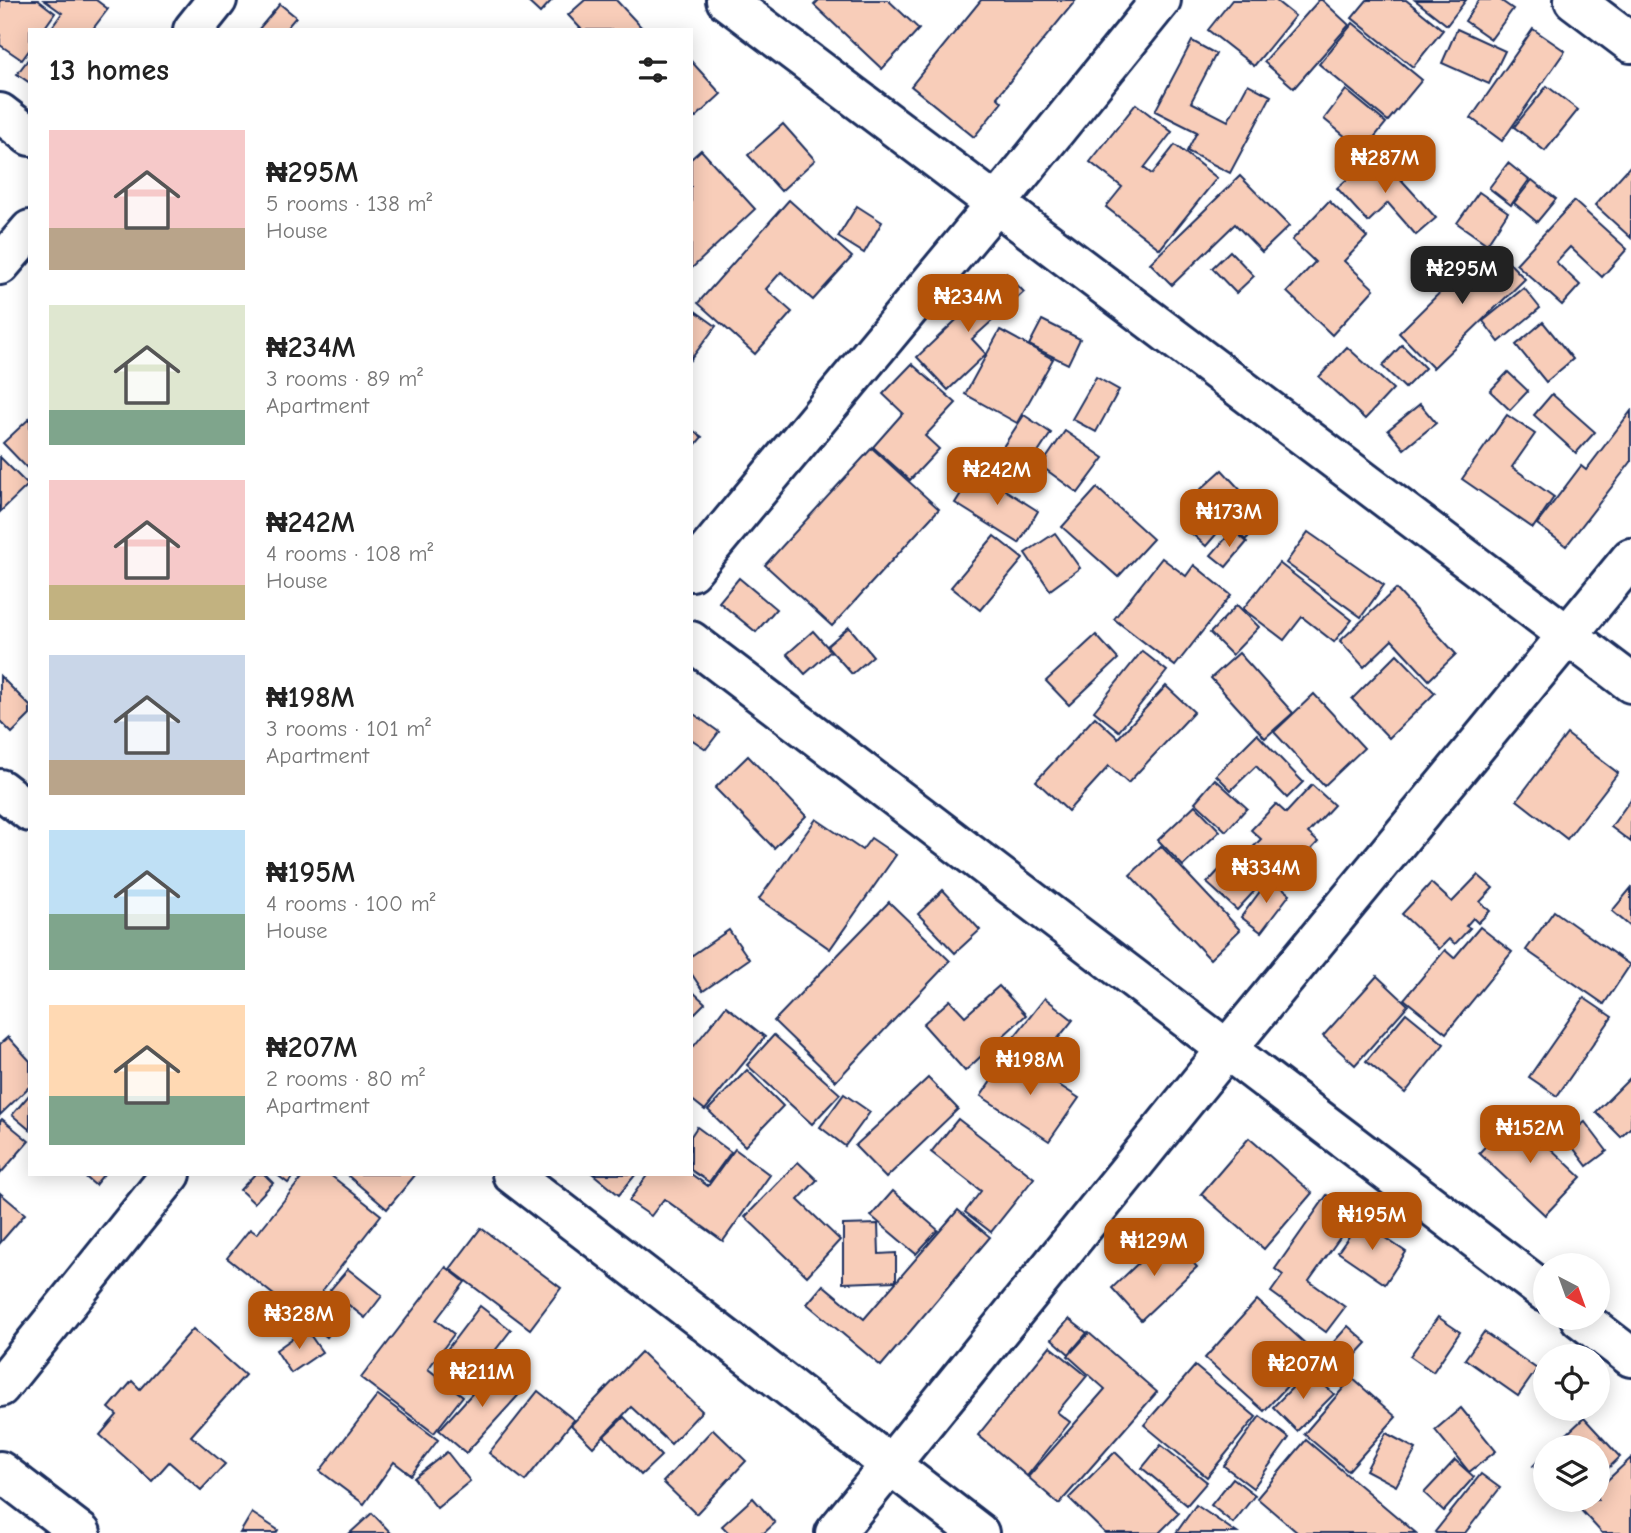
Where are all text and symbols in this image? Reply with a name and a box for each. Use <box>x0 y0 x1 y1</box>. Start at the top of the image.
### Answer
icon: filters <box>634 51 672 89</box>
text: 13 homes <box>49 53 169 88</box>
pin: ₦287M <box>1336 136 1434 195</box>
text: ₦287M <box>1351 144 1419 171</box>
text: ₦295M <box>266 155 358 190</box>
icon: home <box>105 158 189 242</box>
text: 5 rooms · 138 m² <box>266 190 432 217</box>
text: House <box>266 217 328 244</box>
pin: ₦295M <box>1413 246 1511 306</box>
text: ₦295M <box>1427 255 1497 282</box>
pin: ₦234M <box>919 274 1017 334</box>
text: ₦234M <box>934 283 1002 310</box>
text: ₦234M <box>266 330 356 365</box>
icon: home <box>105 333 189 417</box>
text: 3 rooms · 89 m² <box>266 365 423 392</box>
text: Apartment <box>266 392 369 419</box>
pin: ₦242M <box>948 448 1046 507</box>
text: ₦242M <box>963 456 1031 483</box>
pin: ₦173M <box>1180 490 1278 549</box>
text: ₦173M <box>1196 498 1262 525</box>
text: ₦242M <box>266 505 355 540</box>
icon: home <box>105 508 189 592</box>
text: 4 rooms · 108 m² <box>266 540 433 567</box>
text: House <box>266 567 328 594</box>
text: ₦198M <box>266 680 355 715</box>
icon: home <box>105 683 189 767</box>
text: 3 rooms · 101 m² <box>266 715 431 742</box>
text: Apartment <box>266 742 369 769</box>
pin: ₦334M <box>1217 846 1315 905</box>
text: ₦334M <box>1232 854 1300 881</box>
text: ₦195M <box>266 855 355 890</box>
icon: home <box>105 858 189 942</box>
text: 4 rooms · 100 m² <box>266 890 435 917</box>
text: House <box>266 917 328 944</box>
text: ₦207M <box>266 1030 357 1065</box>
icon: home <box>105 1033 189 1117</box>
pin: ₦198M <box>981 1038 1079 1097</box>
text: ₦198M <box>996 1046 1064 1073</box>
text: 2 rooms · 80 m² <box>266 1065 425 1092</box>
text: Apartment <box>266 1092 369 1119</box>
pin: ₦152M <box>1481 1106 1579 1165</box>
text: ₦152M <box>1496 1114 1564 1141</box>
pin: ₦195M <box>1323 1192 1421 1252</box>
text: ₦195M <box>1338 1201 1406 1228</box>
pin: ₦129M <box>1105 1218 1203 1278</box>
text: ₦129M <box>1120 1227 1188 1254</box>
north arrow <box>1533 1253 1610 1330</box>
map controls <box>1533 1253 1610 1512</box>
pin: ₦328M <box>250 1292 348 1351</box>
text: ₦328M <box>264 1300 334 1327</box>
pin: ₦207M <box>1254 1342 1352 1401</box>
button: locate <box>1533 1344 1610 1421</box>
pin: ₦211M <box>433 1350 531 1409</box>
text: ₦207M <box>1268 1350 1338 1377</box>
text: ₦211M <box>450 1358 514 1385</box>
button: layers <box>1533 1435 1610 1512</box>

